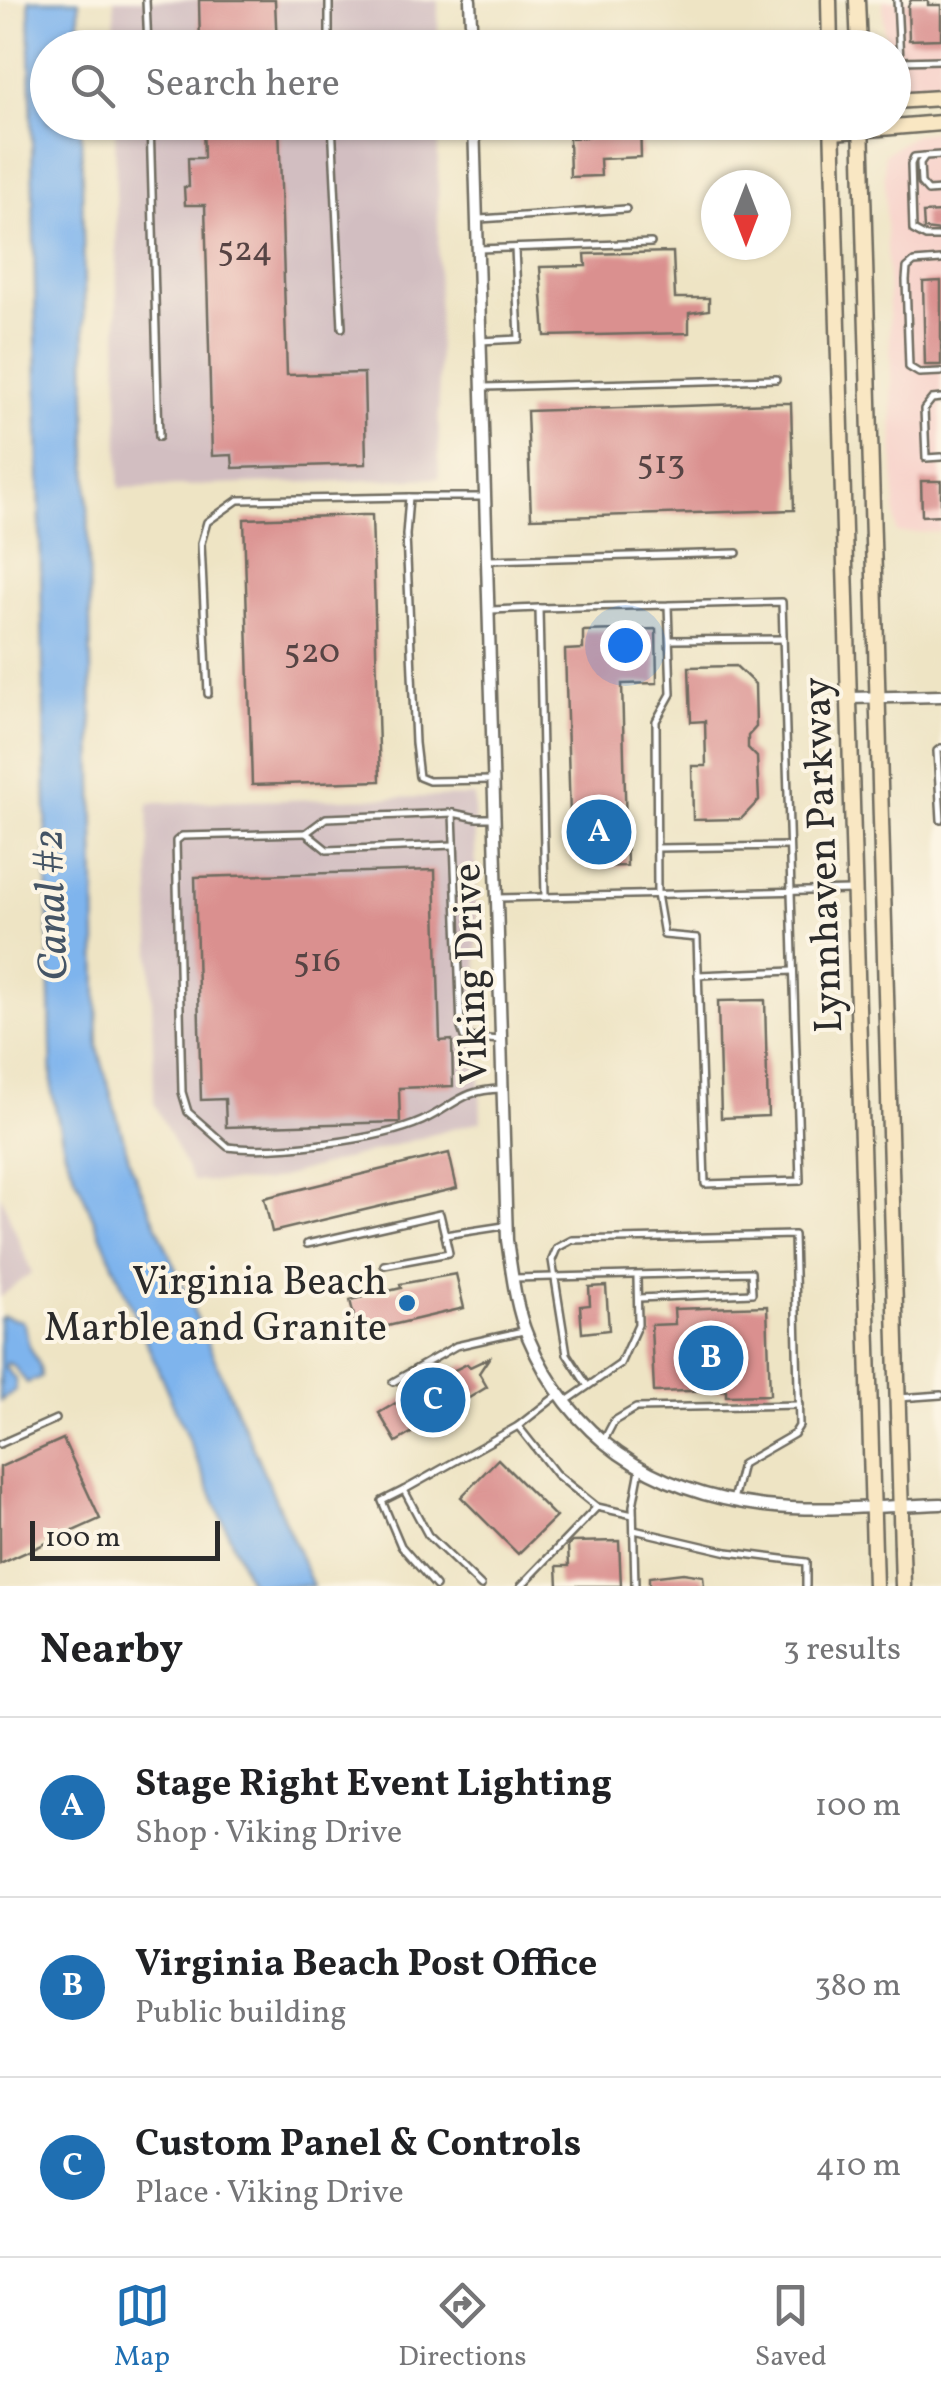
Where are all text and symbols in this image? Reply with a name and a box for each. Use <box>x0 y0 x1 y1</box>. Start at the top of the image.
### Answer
search box <box>30 30 911 140</box>
icon: search <box>65 58 120 113</box>
text: Search here <box>145 59 340 112</box>
north arrow <box>701 170 791 260</box>
house number: 524 <box>217 227 273 275</box>
house number: 513 <box>637 440 685 488</box>
your location <box>600 620 651 671</box>
house number: 520 <box>284 629 340 677</box>
street label: Lynnhaven Parkway <box>791 676 859 1034</box>
pin: A <box>566 794 632 870</box>
water label: Canal #2 <box>21 828 86 982</box>
street label: Viking Drive <box>441 862 505 1085</box>
house number: 516 <box>293 938 341 986</box>
place label: Virginia Beach Marble and Granite <box>44 1256 387 1358</box>
marker: Virginia Beach Marble and Granite <box>396 1292 418 1314</box>
pin: B <box>678 1320 744 1396</box>
pin: C <box>400 1362 466 1438</box>
scale bar <box>30 1516 220 1560</box>
text: 100 m <box>45 1519 120 1558</box>
text: Nearby <box>40 1622 183 1681</box>
text: 3 results <box>783 1629 901 1673</box>
text: Stage Right Event Lighting <box>135 1759 612 1812</box>
text: A <box>61 1785 84 1829</box>
text: 100 m <box>815 1785 901 1829</box>
text: Shop · Viking Drive <box>135 1812 402 1856</box>
text: Virginia Beach Post Office <box>135 1939 597 1992</box>
text: B <box>62 1965 83 2009</box>
text: 380 m <box>814 1965 901 2009</box>
text: Public building <box>135 1992 347 2036</box>
text: Custom Panel & Controls <box>135 2119 581 2172</box>
text: C <box>62 2145 83 2189</box>
text: 410 m <box>816 2145 901 2189</box>
text: Place · Viking Drive <box>135 2172 404 2216</box>
tab: Map <box>114 2278 170 2377</box>
tab: Directions <box>398 2278 527 2377</box>
tab: Saved <box>755 2278 827 2377</box>

